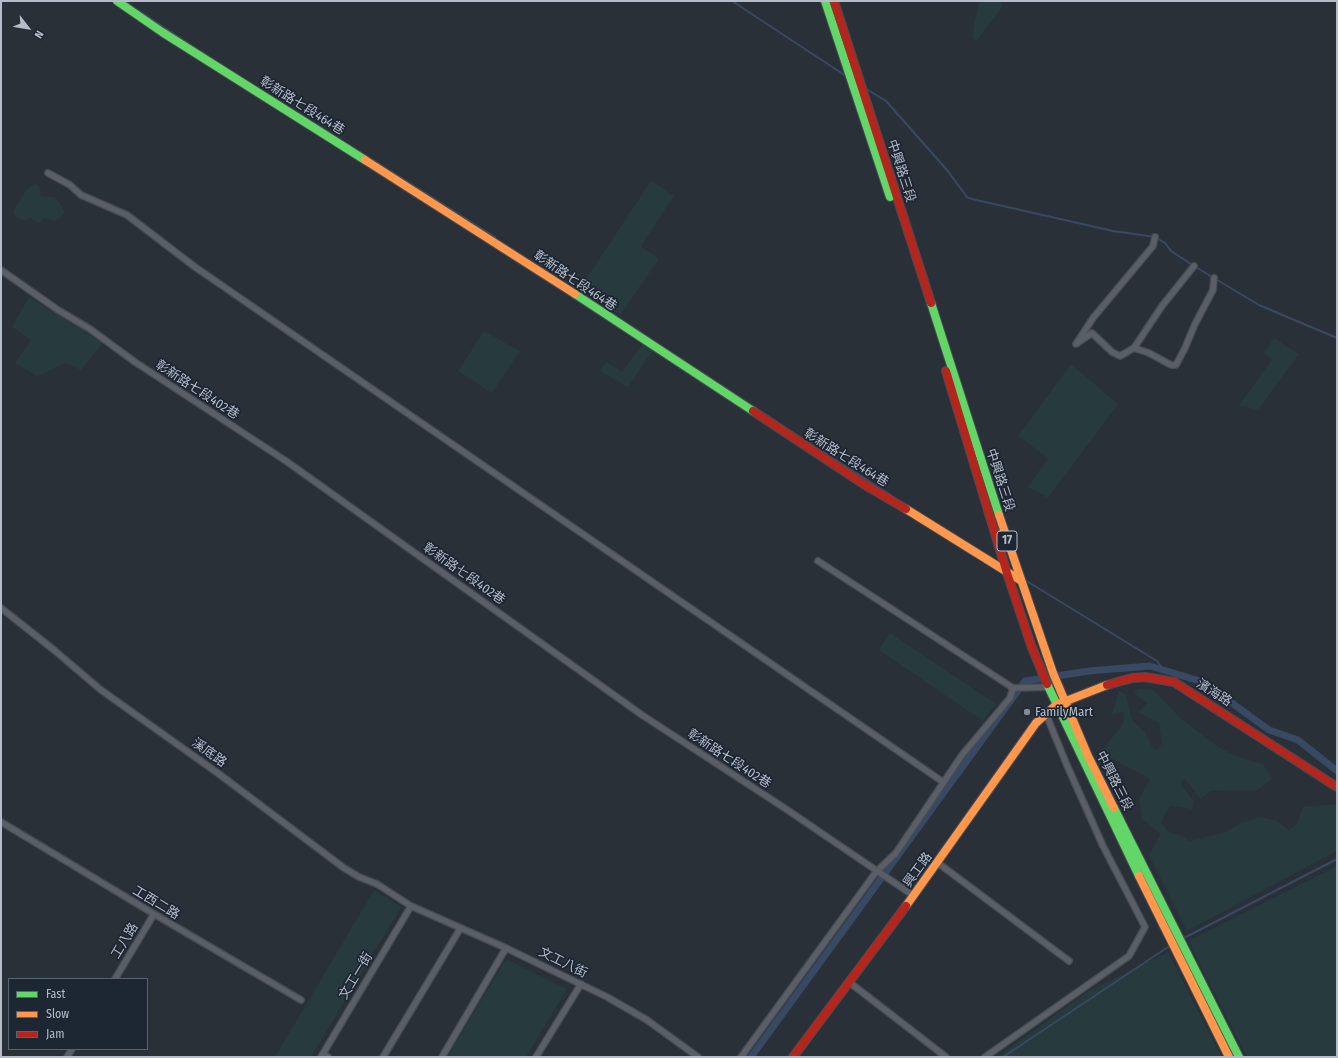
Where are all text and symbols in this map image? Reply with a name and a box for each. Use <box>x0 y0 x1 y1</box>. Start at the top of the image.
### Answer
north arrow <box>8 8 48 48</box>
text: N <box>31 28 46 41</box>
street label: 彰新路七段464巷 <box>257 74 347 138</box>
street label: 中興路三段 <box>884 138 918 204</box>
street label: 彰新路七段464巷 <box>530 247 620 315</box>
street label: 彰新路七段402巷 <box>152 357 242 423</box>
street label: 彰新路七段464巷 <box>801 426 891 490</box>
street label: 中興路三段 <box>983 447 1017 513</box>
road number: 17 <box>997 531 1017 551</box>
street label: 彰新路七段402巷 <box>420 540 508 608</box>
street label: 濱海路 <box>1193 676 1235 710</box>
place label: FamilyMart <box>1035 704 1093 720</box>
marker: FamilyMart <box>1022 707 1032 717</box>
street label: 彰新路七段402巷 <box>684 726 774 792</box>
street label: 溪底路 <box>189 735 229 771</box>
street label: 中興路三段 <box>1092 749 1136 813</box>
street label: 興工路 <box>900 850 936 890</box>
street label: 工西二路 <box>130 883 182 923</box>
street label: 工八路 <box>108 920 142 962</box>
street label: 文工八街 <box>536 945 590 981</box>
street label: 文工一街 <box>336 950 376 1002</box>
legend <box>8 978 148 1050</box>
text: Fast <box>46 987 65 1001</box>
text: Slow <box>46 1007 69 1021</box>
text: Jam <box>46 1027 64 1041</box>

